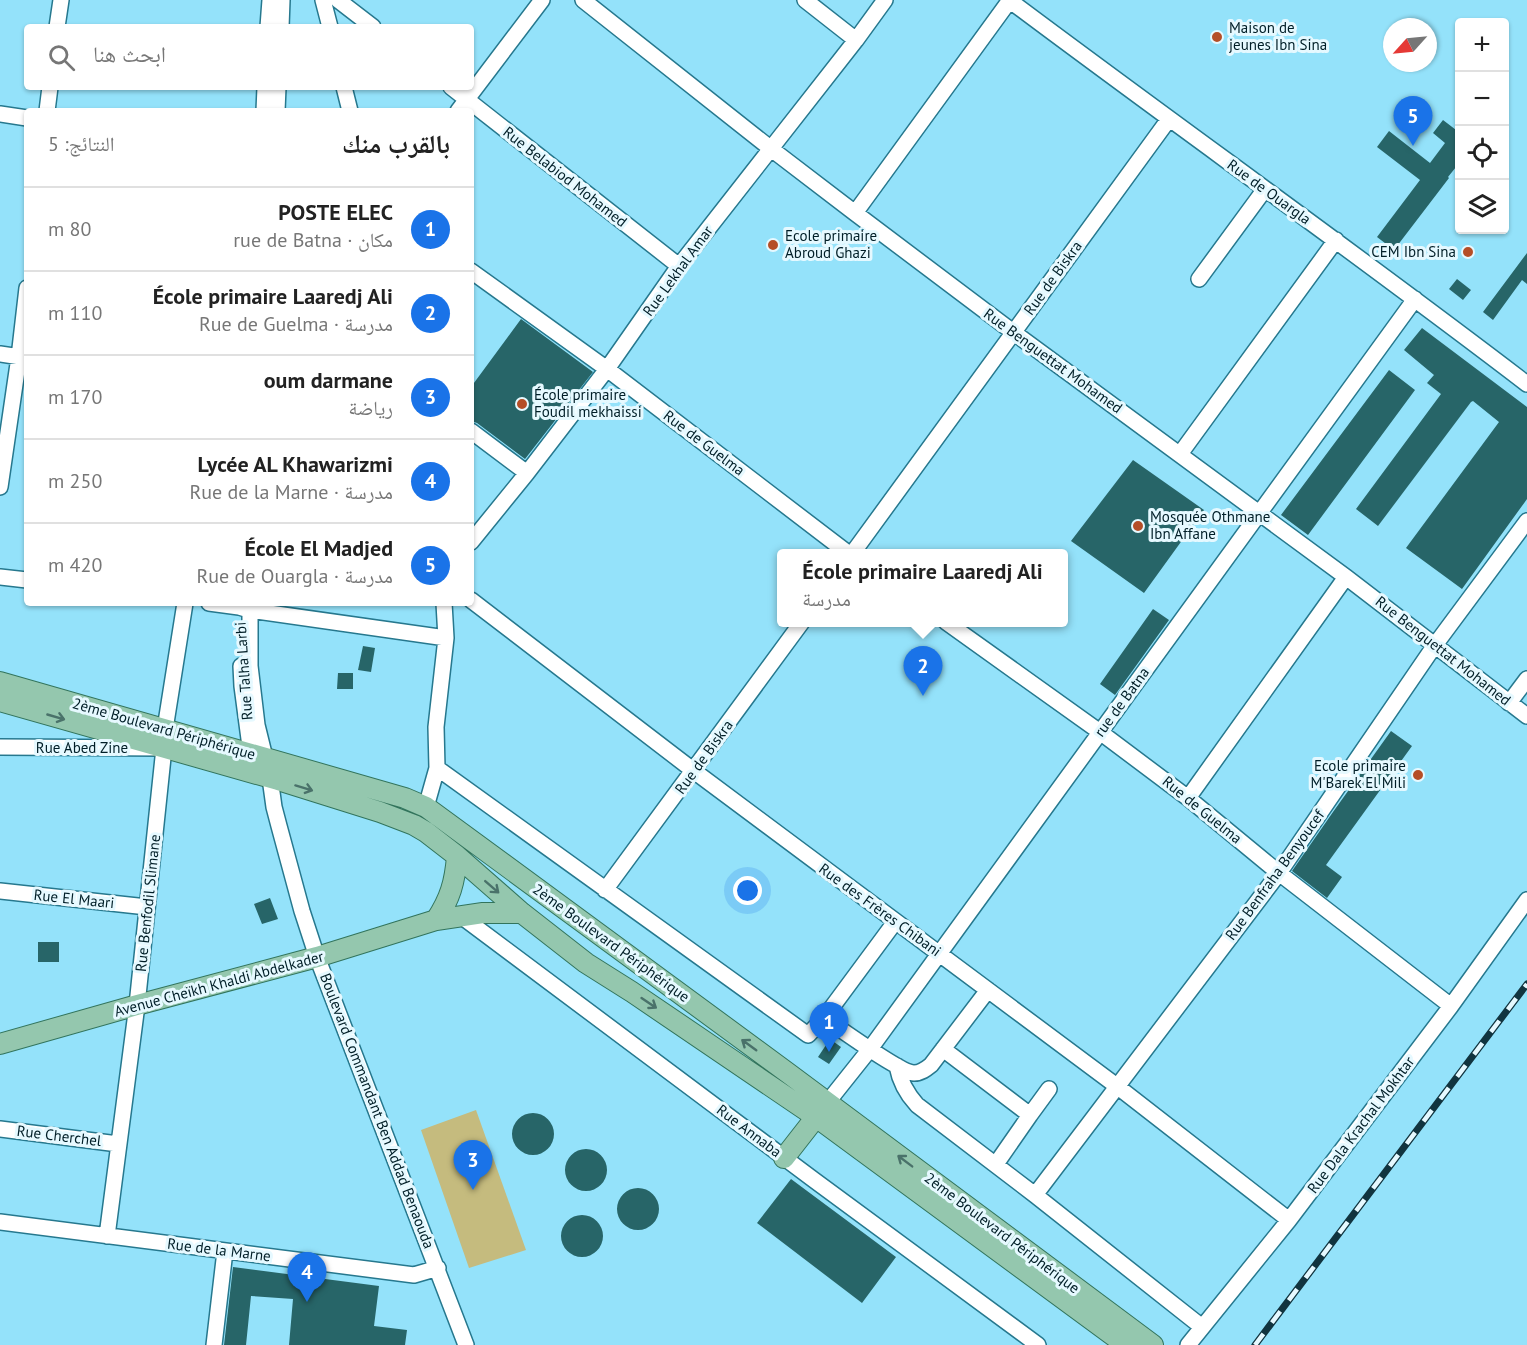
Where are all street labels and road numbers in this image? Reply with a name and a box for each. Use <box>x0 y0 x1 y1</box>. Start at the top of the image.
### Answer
street label: Rue Belabiod Mohamed <box>499 122 631 231</box>
street label: Rue de Ouargla <box>1224 155 1315 228</box>
street label: Rue Lekhal Amar <box>638 222 717 320</box>
street label: Rue de Biskra <box>1019 237 1086 318</box>
street label: Rue Benguettat Mohamed <box>980 304 1126 417</box>
street label: Rue de Guelma <box>660 406 749 479</box>
street label: Rue Benguettat Mohamed <box>1372 592 1515 709</box>
street label: Rue Talha Larbi <box>231 621 256 721</box>
street label: rue de Batna <box>1090 663 1153 740</box>
street label: 2ème Boulevard Périphérique <box>70 693 258 764</box>
street label: Rue de Biskra <box>670 716 737 797</box>
street label: Rue Abed Zine <box>36 738 128 757</box>
street label: Rue de Guelma <box>1159 772 1246 848</box>
street label: Rue Benfraha Benyoucef <box>1221 805 1329 944</box>
street label: Rue Benfodil Slimane <box>131 833 164 973</box>
street label: Rue des Frères Chibani <box>815 859 945 960</box>
street label: 2ème Boulevard Périphérique <box>529 879 694 1006</box>
street label: Rue El Maari <box>33 885 115 912</box>
street label: Avenue Cheïkh Khaldi Abdelkader <box>112 946 326 1021</box>
street label: Boulevard Commandant Ben Addad Benaouda <box>316 970 439 1251</box>
street label: Rue Dala Krachal Mokhtar <box>1303 1052 1418 1197</box>
street label: Rue Annaba <box>713 1100 785 1161</box>
street label: Rue Cherchel <box>16 1121 103 1150</box>
street label: 2ème Boulevard Périphérique <box>921 1168 1084 1297</box>
street label: Rue de la Marne <box>166 1234 272 1265</box>

